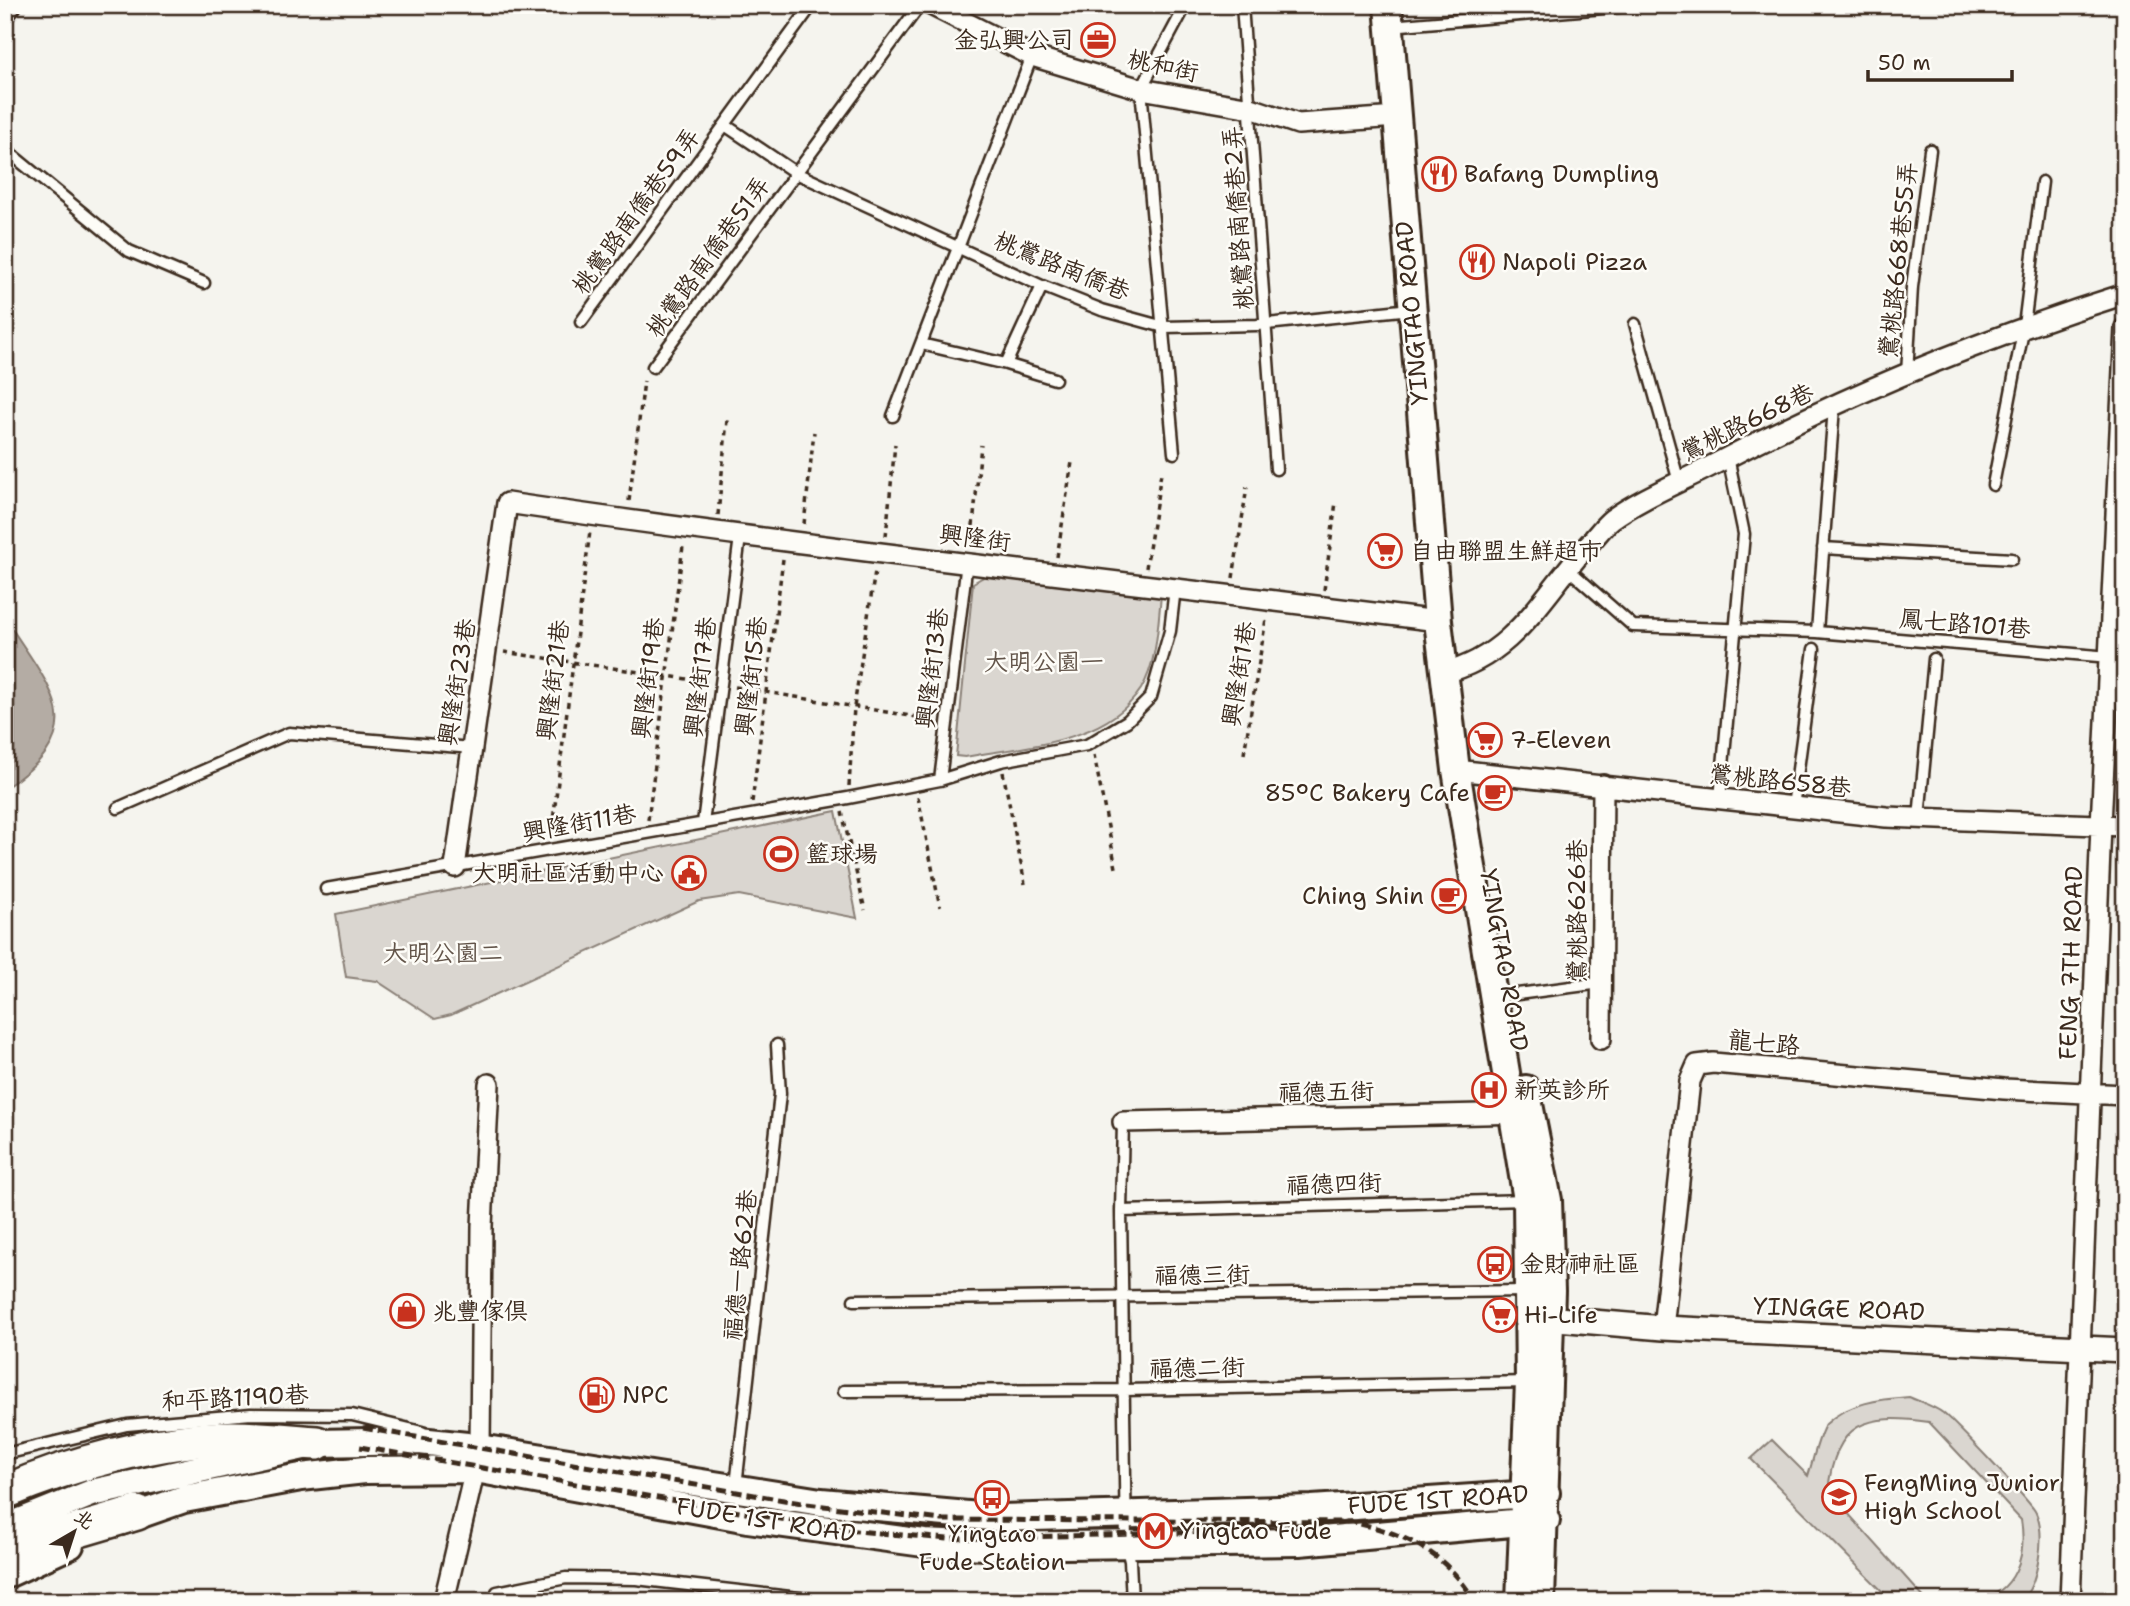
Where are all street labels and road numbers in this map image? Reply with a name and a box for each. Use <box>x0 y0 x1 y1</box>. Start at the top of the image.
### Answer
street label: 桃和街 <box>1124 43 1202 89</box>
street label: 桃鶯路南僑巷59弄 <box>565 121 707 301</box>
street label: 桃鶯路南僑巷2弄 <box>1216 125 1260 311</box>
street label: 鶯桃路668巷55弄 <box>1872 160 1924 360</box>
street label: 桃鶯路南僑巷51弄 <box>639 170 777 344</box>
street label: YINGTAO ROAD <box>1388 220 1436 406</box>
street label: 桃鶯路南僑巷 <box>989 224 1135 308</box>
street label: 鶯桃路668巷 <box>1675 376 1819 468</box>
street label: 興隆街 <box>937 518 1013 558</box>
street label: 鳳七路101巷 <box>1898 602 2032 646</box>
street label: 興隆街13巷 <box>909 606 955 730</box>
street label: 興隆街15巷 <box>728 614 774 738</box>
street label: 興隆街17巷 <box>677 615 723 739</box>
street label: 興隆街23巷 <box>431 616 483 748</box>
street label: 興隆街19巷 <box>625 616 671 740</box>
street label: 興隆街21巷 <box>530 618 576 742</box>
street label: 興隆街1巷 <box>1215 619 1263 729</box>
street label: 鶯桃路658巷 <box>1707 758 1853 804</box>
street label: 興隆街11巷 <box>519 797 639 849</box>
street label: 鶯桃路626巷 <box>1561 839 1593 983</box>
street label: FENG 7TH ROAD <box>2052 865 2090 1061</box>
street label: YINGTAO ROAD <box>1472 866 1536 1054</box>
street label: 龍七路 <box>1727 1024 1801 1062</box>
street label: 福德五街 <box>1278 1075 1374 1109</box>
street label: 福德四街 <box>1285 1166 1383 1202</box>
street label: 福德一路62巷 <box>716 1188 764 1342</box>
street label: 福德三街 <box>1154 1258 1250 1292</box>
street label: YINGGE ROAD <box>1753 1290 1925 1328</box>
street label: 福德二街 <box>1149 1351 1245 1385</box>
street label: 和平路1190巷 <box>160 1378 310 1418</box>
street label: FUDE 1ST ROAD <box>1346 1478 1530 1522</box>
street label: FUDE 1ST ROAD <box>674 1490 858 1550</box>

